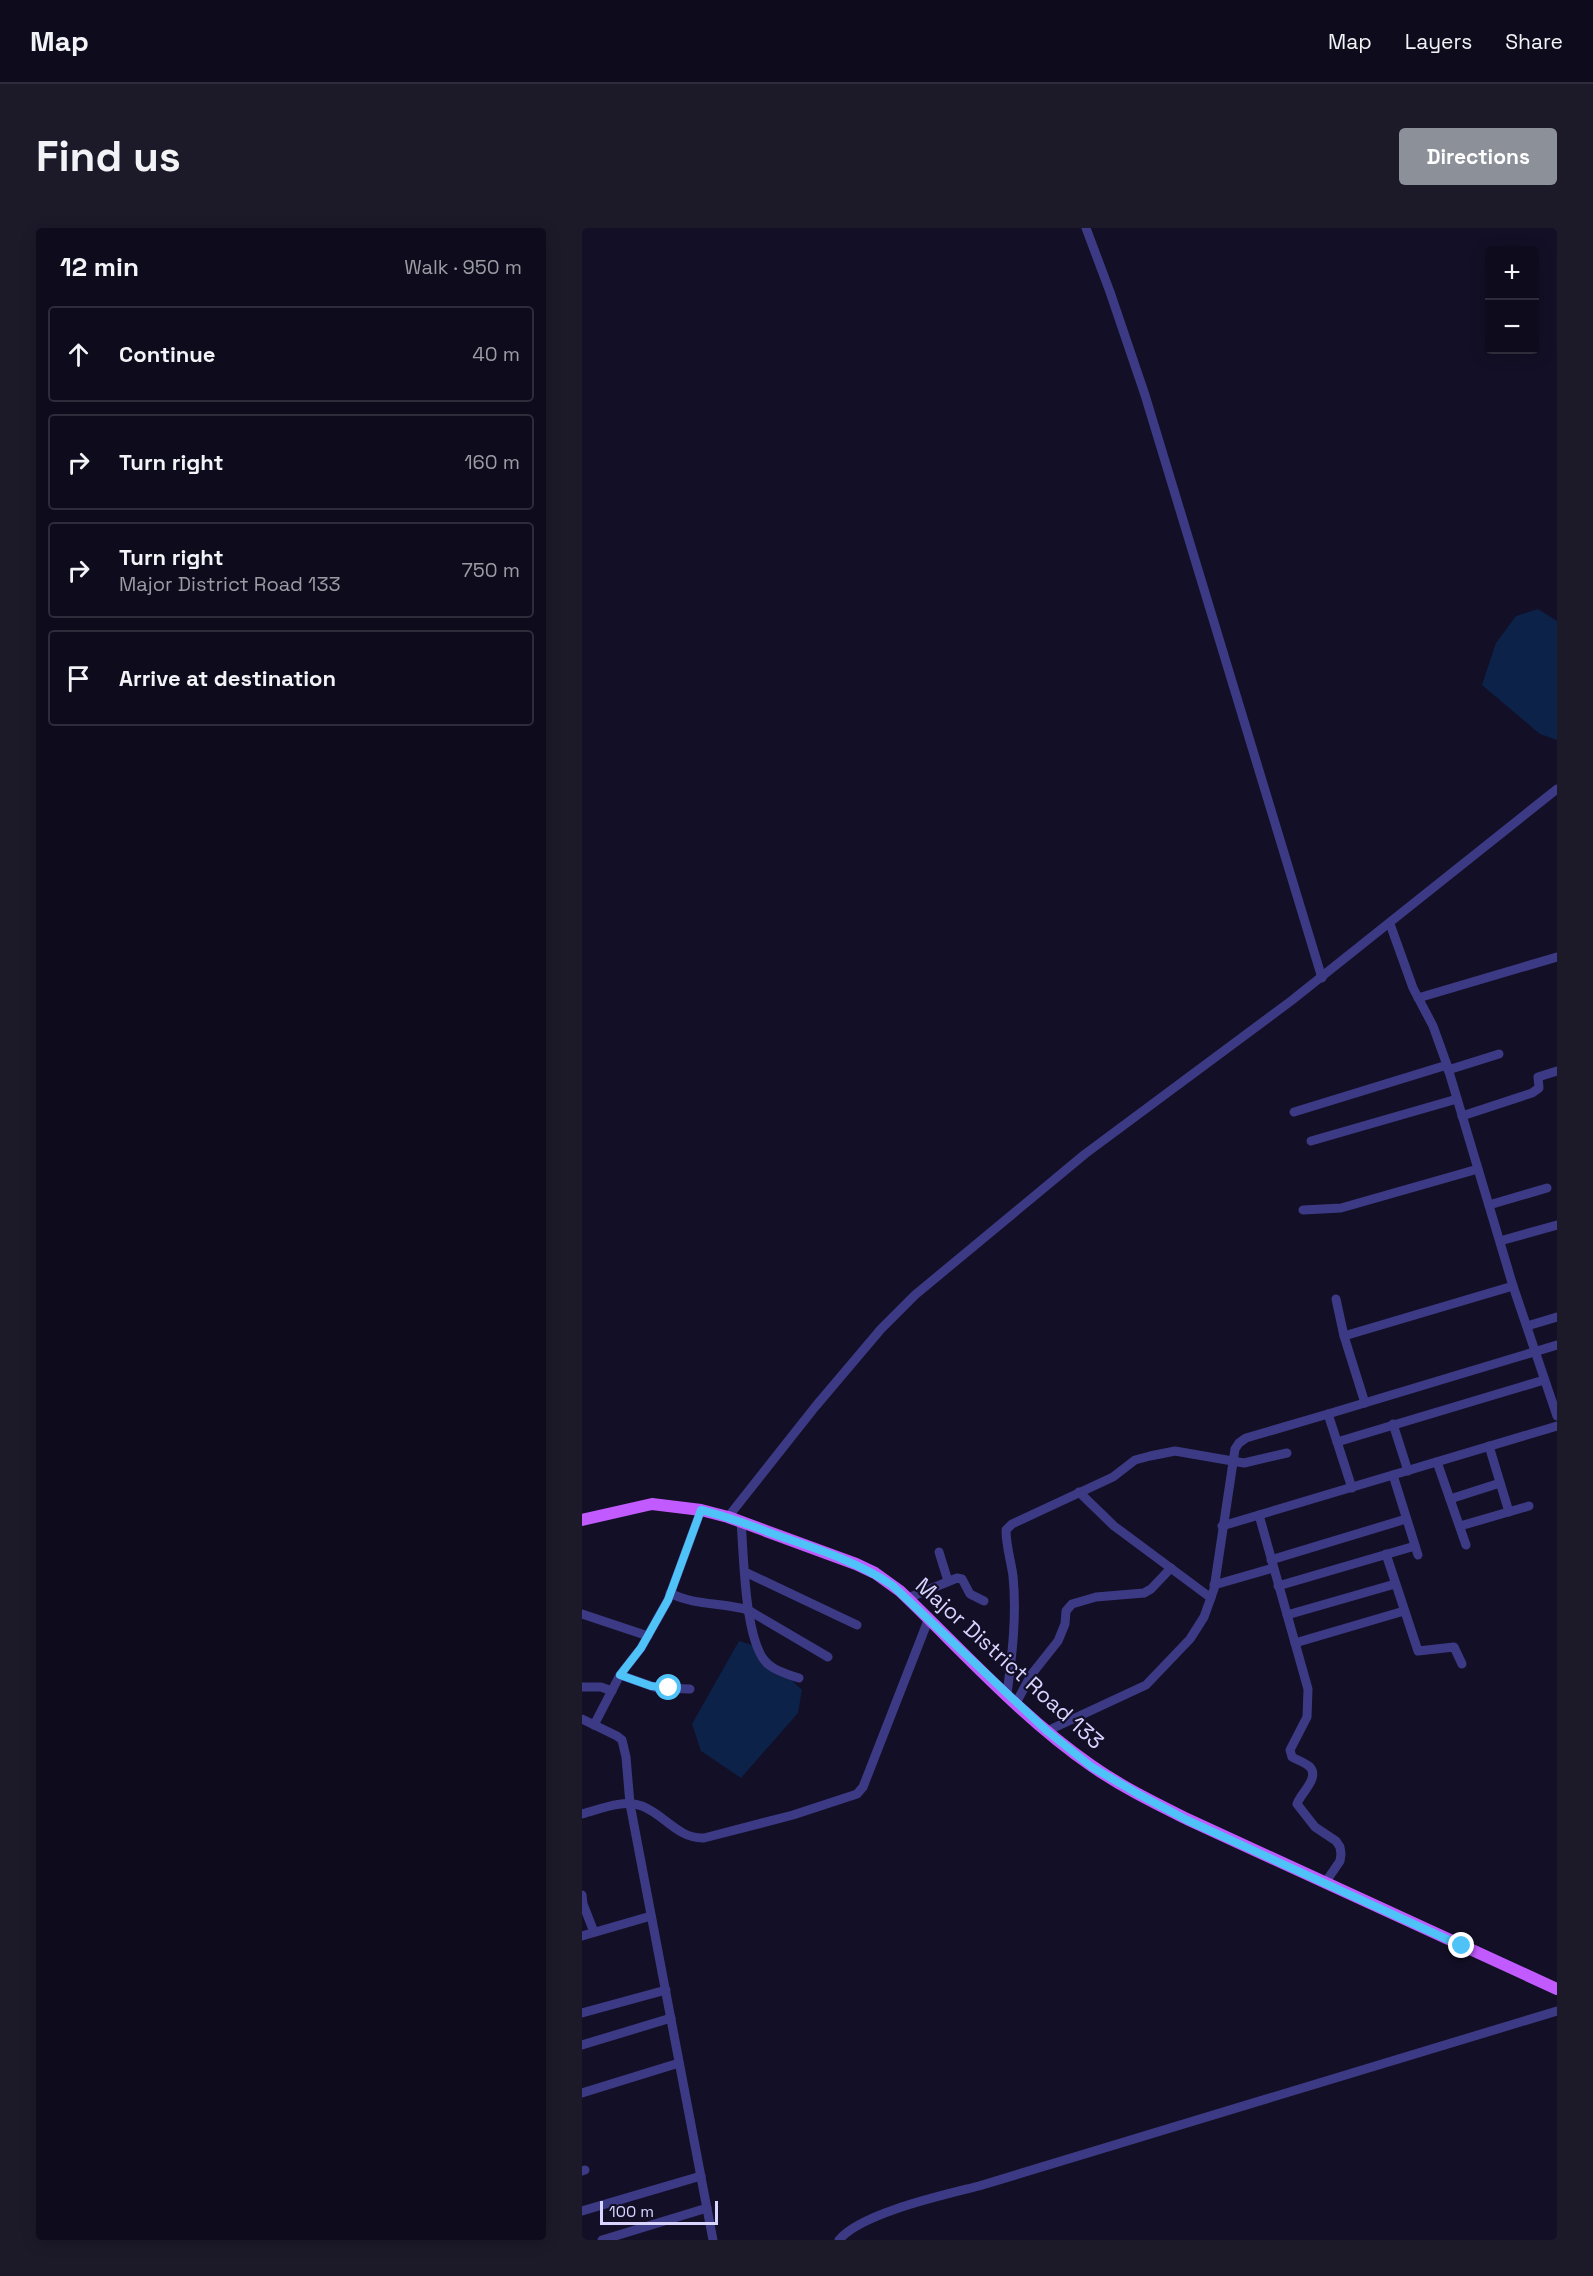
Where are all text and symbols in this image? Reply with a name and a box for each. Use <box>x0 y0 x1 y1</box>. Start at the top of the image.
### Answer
text: Map <box>30 23 89 59</box>
text: Map <box>1328 28 1372 55</box>
text: Layers <box>1405 28 1472 55</box>
text: Share <box>1505 28 1563 55</box>
button: Directions <box>1399 128 1557 185</box>
text: Find us <box>36 130 181 183</box>
map controls <box>1485 246 1539 354</box>
button: + <box>1485 246 1539 300</box>
text: 12 min <box>60 250 139 284</box>
text: Walk · 950 m <box>404 254 522 280</box>
button: − <box>1485 300 1539 354</box>
icon: ahead <box>62 338 95 371</box>
text: Continue <box>119 340 215 368</box>
text: 40 m <box>472 341 520 367</box>
icon: right <box>62 446 95 479</box>
text: Turn right <box>119 448 224 476</box>
text: 160 m <box>464 449 520 475</box>
text: Turn right <box>119 543 224 571</box>
icon: right <box>62 554 95 587</box>
text: 750 m <box>462 557 520 583</box>
text: Major District Road 133 <box>119 571 341 597</box>
icon: arrive <box>62 662 95 695</box>
text: Arrive at destination <box>119 664 336 692</box>
street label: Major District Road 133 <box>910 1571 1110 1755</box>
route start <box>655 1674 681 1700</box>
route end <box>1448 1932 1474 1958</box>
scale bar <box>600 2198 718 2226</box>
text: 100 m <box>609 2201 654 2222</box>

